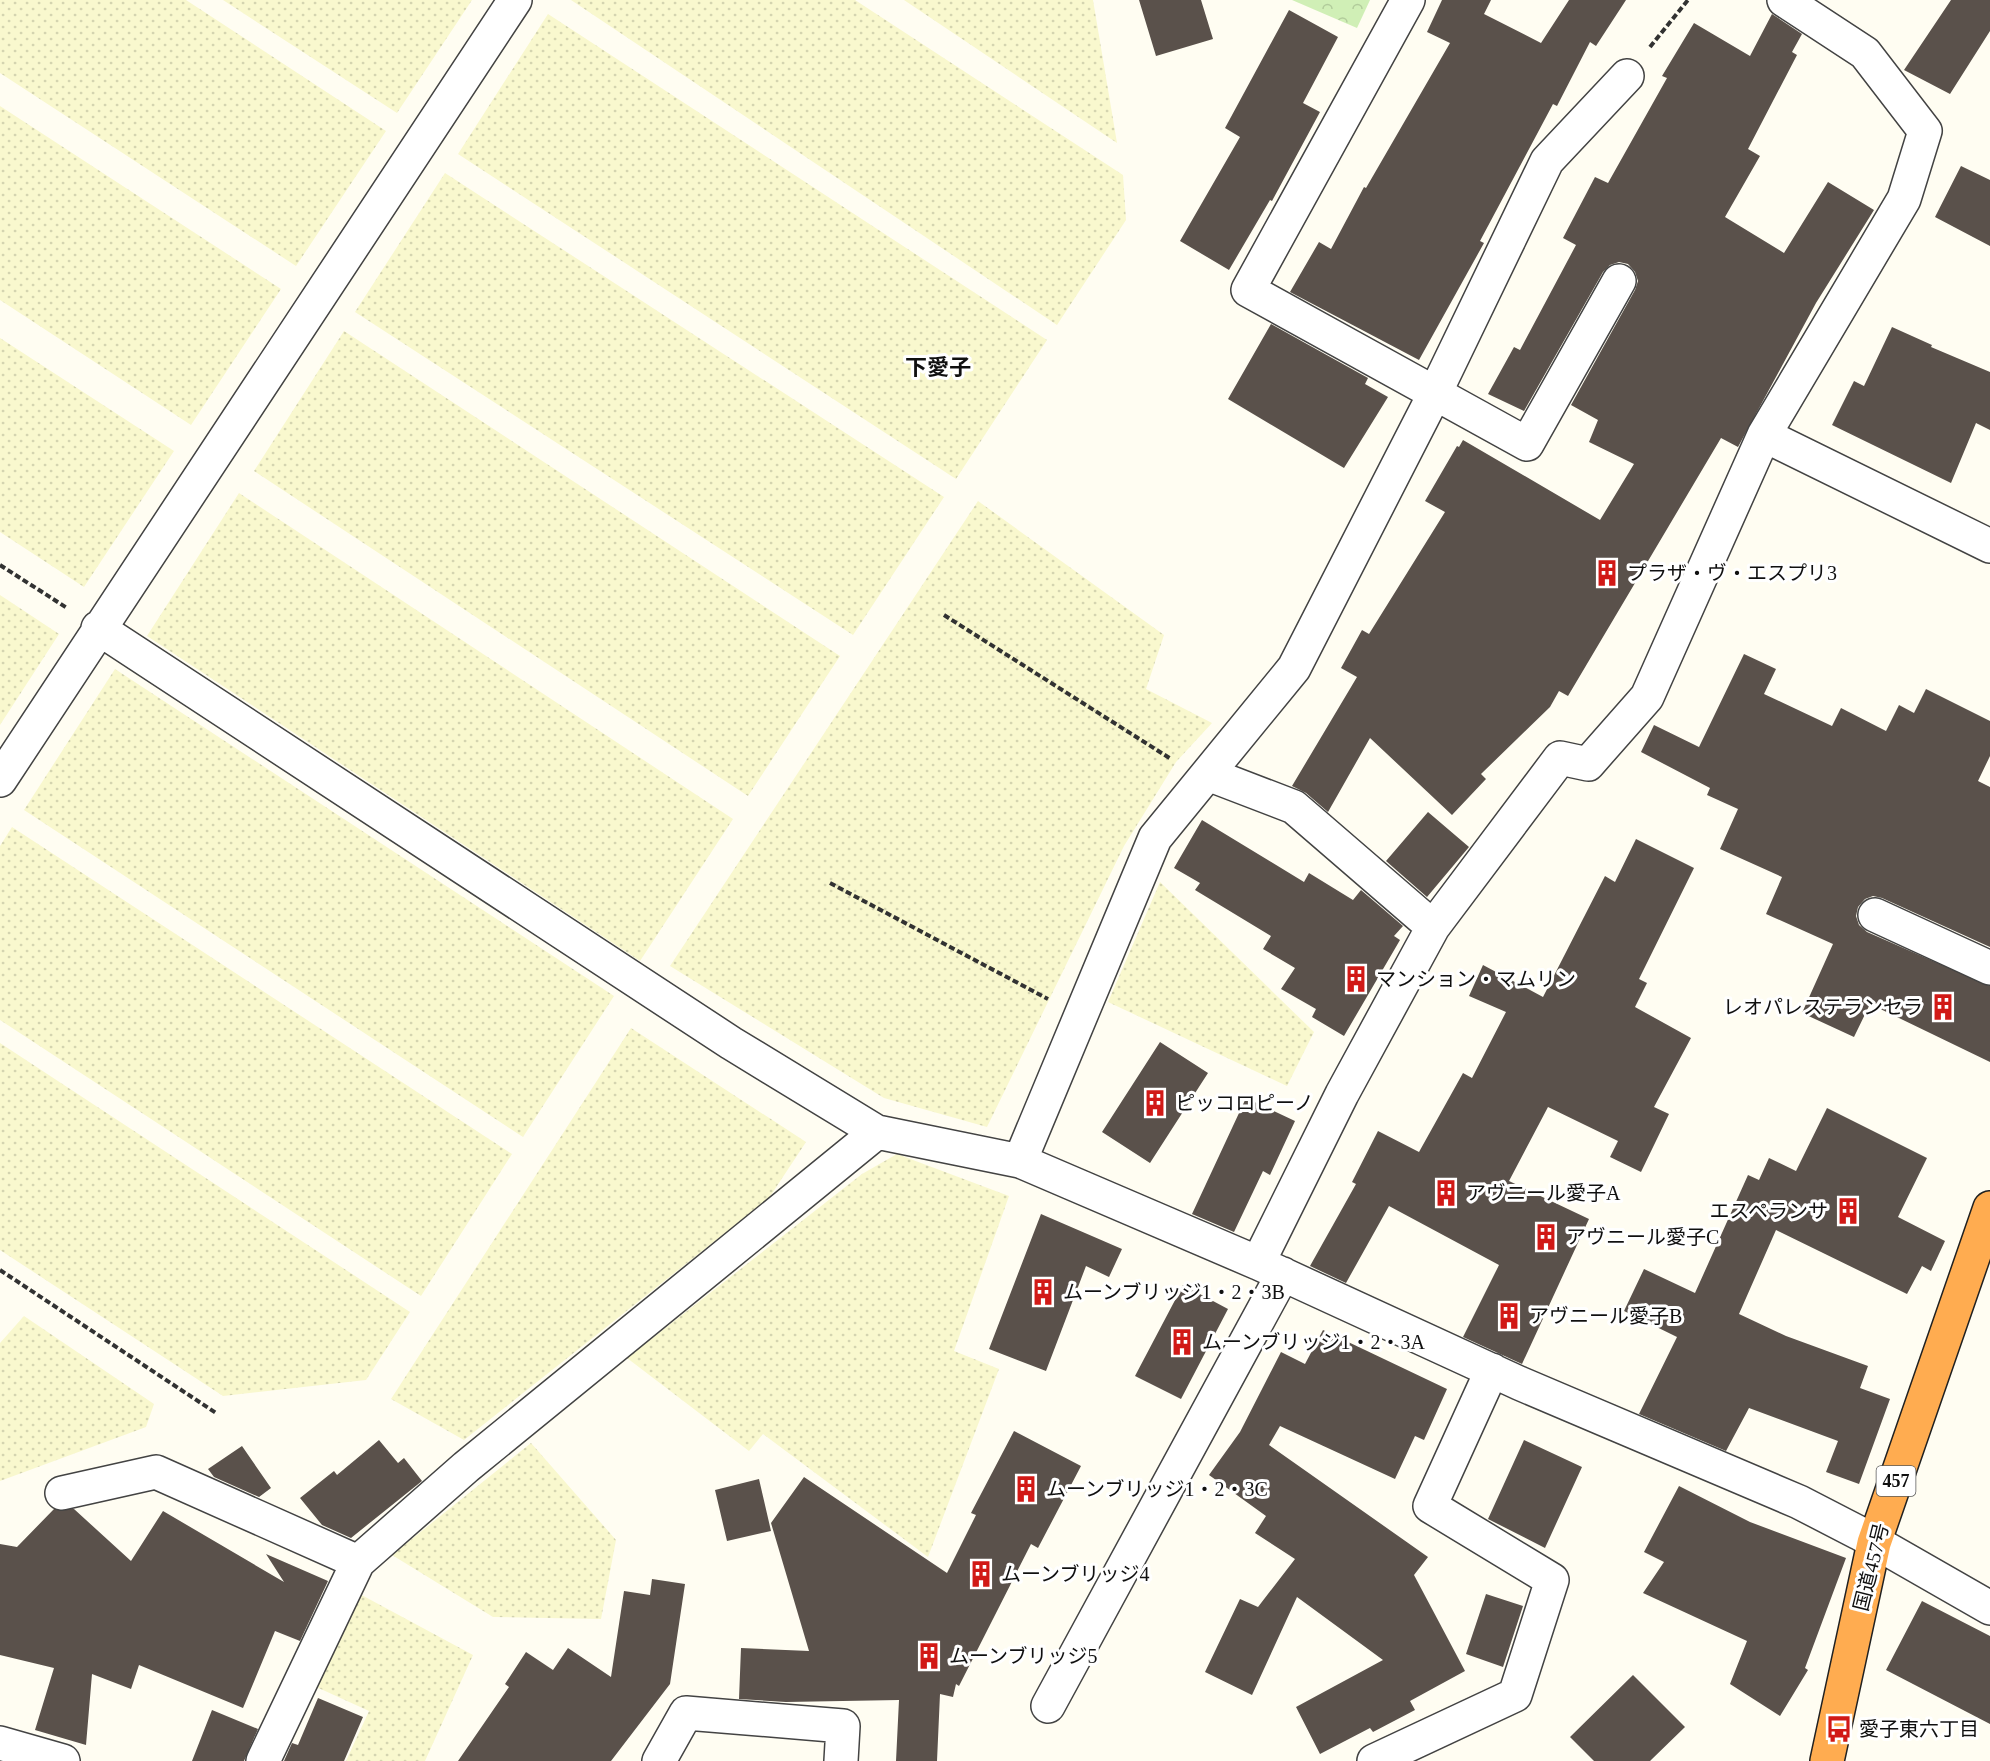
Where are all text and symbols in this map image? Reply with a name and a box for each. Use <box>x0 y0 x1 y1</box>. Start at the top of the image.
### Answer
district label: 下愛子 <box>905 355 971 380</box>
building icon: プラザ・ヴ・エスプリ3 <box>1592 558 1622 588</box>
place label: プラザ・ヴ・エスプリ3 <box>1627 562 1837 584</box>
building icon: マンション・マムリン <box>1341 964 1371 994</box>
place label: マンション・マムリン <box>1376 968 1576 990</box>
building icon: レオパレステランセラ <box>1928 992 1958 1022</box>
place label: レオパレステランセラ <box>1723 996 1923 1018</box>
building icon: ピッコロピーノ <box>1140 1088 1170 1118</box>
place label: ピッコロピーノ <box>1175 1092 1314 1114</box>
building icon: アヴニール愛子A <box>1431 1178 1461 1208</box>
place label: アヴニール愛子A <box>1466 1182 1621 1204</box>
building icon: エスペランサ <box>1833 1196 1863 1226</box>
place label: エスペランサ <box>1709 1200 1828 1222</box>
building icon: アヴニール愛子C <box>1531 1222 1561 1252</box>
place label: アヴニール愛子C <box>1566 1226 1719 1248</box>
building icon: ムーンブリッジ1・2・3B <box>1028 1277 1058 1307</box>
place label: ムーンブリッジ1・2・3B <box>1063 1281 1285 1303</box>
building icon: アヴニール愛子B <box>1494 1301 1524 1331</box>
place label: アヴニール愛子B <box>1529 1305 1682 1327</box>
building icon: ムーンブリッジ1・2・3A <box>1167 1327 1197 1357</box>
place label: ムーンブリッジ1・2・3A <box>1202 1331 1425 1353</box>
road number: 457 <box>1876 1466 1916 1496</box>
building icon: ムーンブリッジ1・2・3C <box>1011 1474 1041 1504</box>
place label: ムーンブリッジ1・2・3C <box>1046 1478 1268 1500</box>
street label: 国道457号 <box>1849 1521 1893 1613</box>
building icon: ムーンブリッジ4 <box>966 1559 996 1589</box>
place label: ムーンブリッジ4 <box>1001 1563 1149 1585</box>
building icon: ムーンブリッジ5 <box>914 1641 944 1671</box>
place label: ムーンブリッジ5 <box>949 1645 1097 1667</box>
bus stop icon: 愛子東六丁目 <box>1824 1714 1854 1744</box>
place label: 愛子東六丁目 <box>1859 1718 1979 1740</box>

